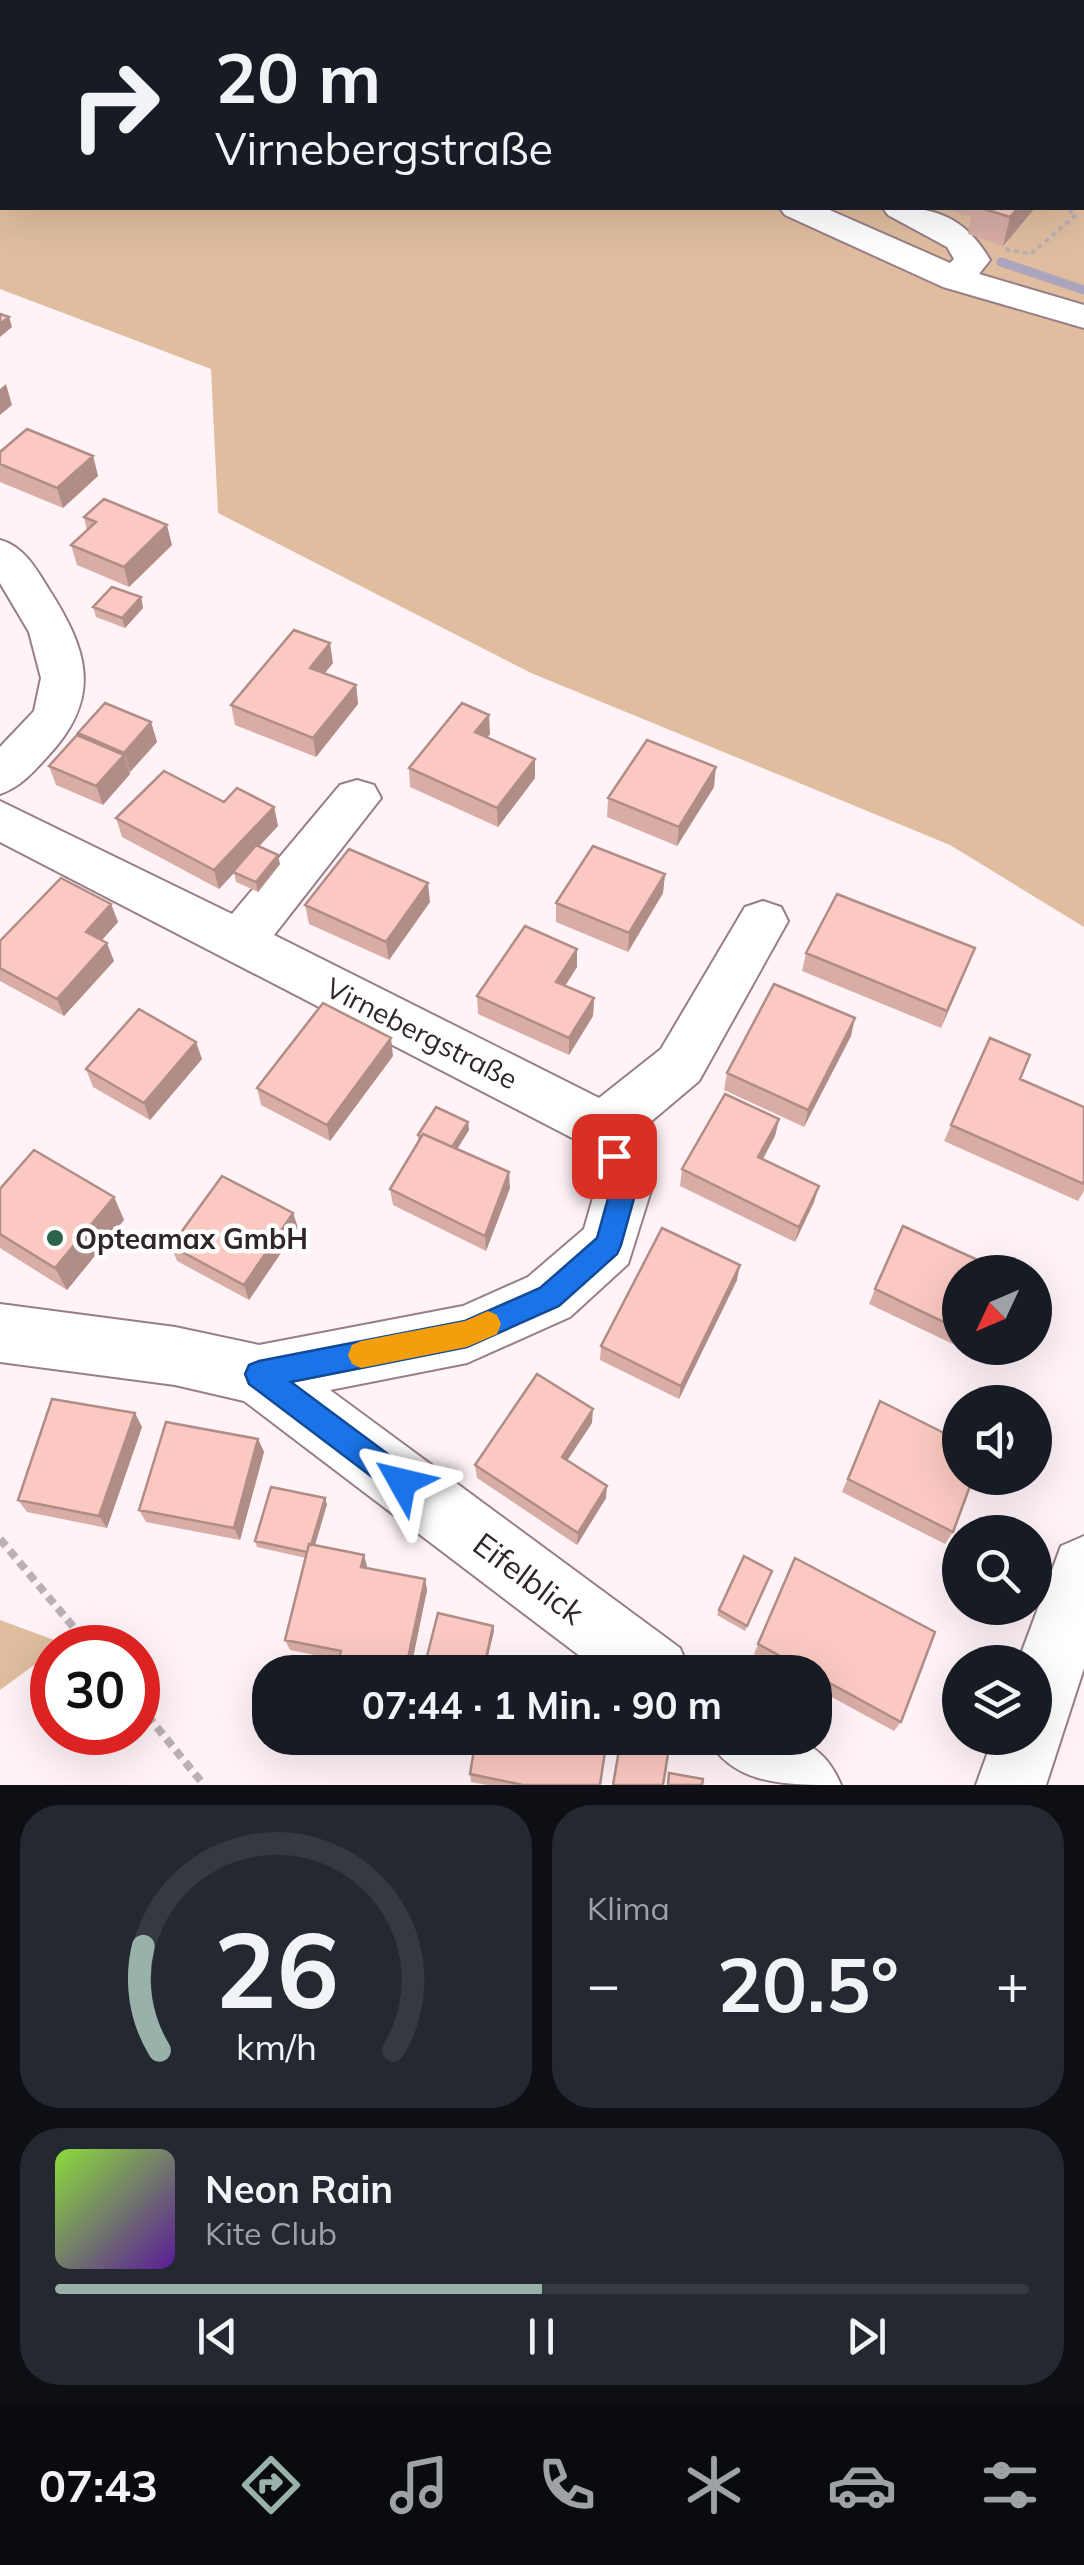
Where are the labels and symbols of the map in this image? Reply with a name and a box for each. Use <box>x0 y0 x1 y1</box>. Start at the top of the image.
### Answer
street label: Virnebergstraße <box>320 970 524 1096</box>
pin <box>572 1114 657 1199</box>
place label: Opteamax GmbH <box>75 1221 308 1256</box>
marker: Opteamax GmbH <box>44 1227 66 1249</box>
north arrow <box>942 1255 1052 1365</box>
position arrow <box>350 1430 454 1534</box>
street label: Eifelblick <box>466 1523 593 1633</box>
speed limit sign: 30 <box>30 1625 160 1755</box>

